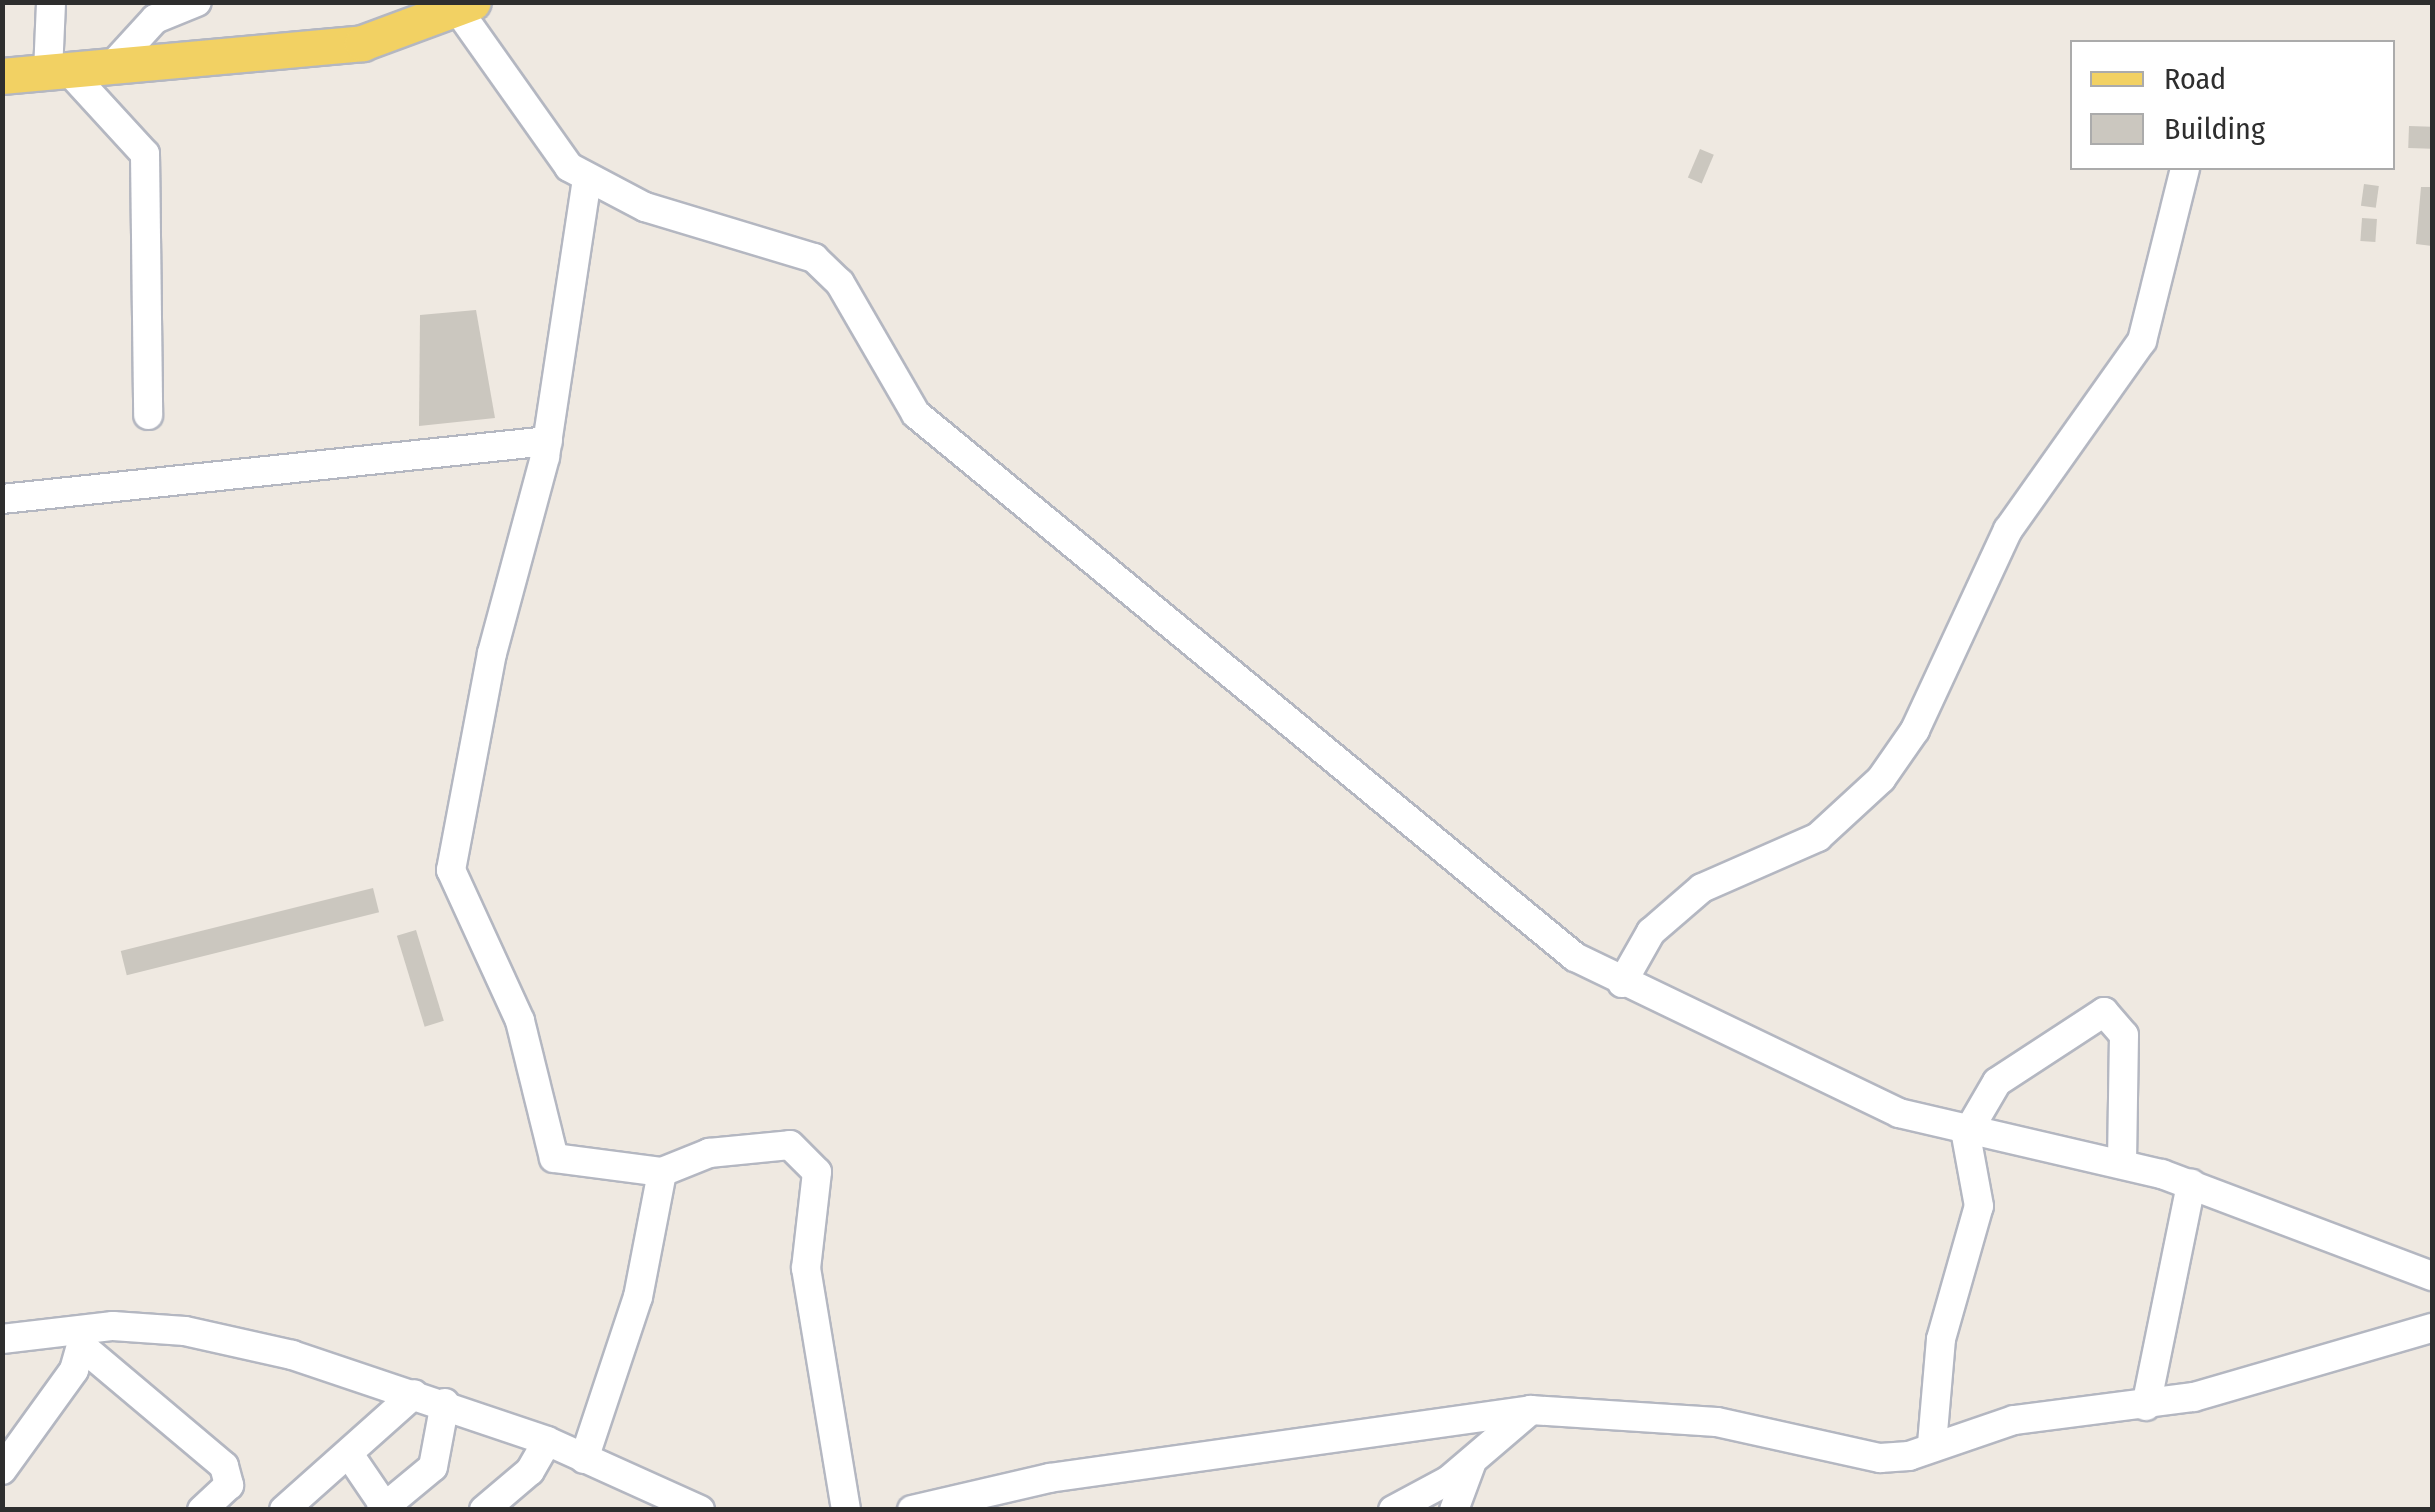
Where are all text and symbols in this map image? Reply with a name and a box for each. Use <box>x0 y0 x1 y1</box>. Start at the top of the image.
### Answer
legend <box>2070 40 2395 170</box>
text: Road <box>2164 61 2226 97</box>
text: Building <box>2164 111 2265 147</box>

